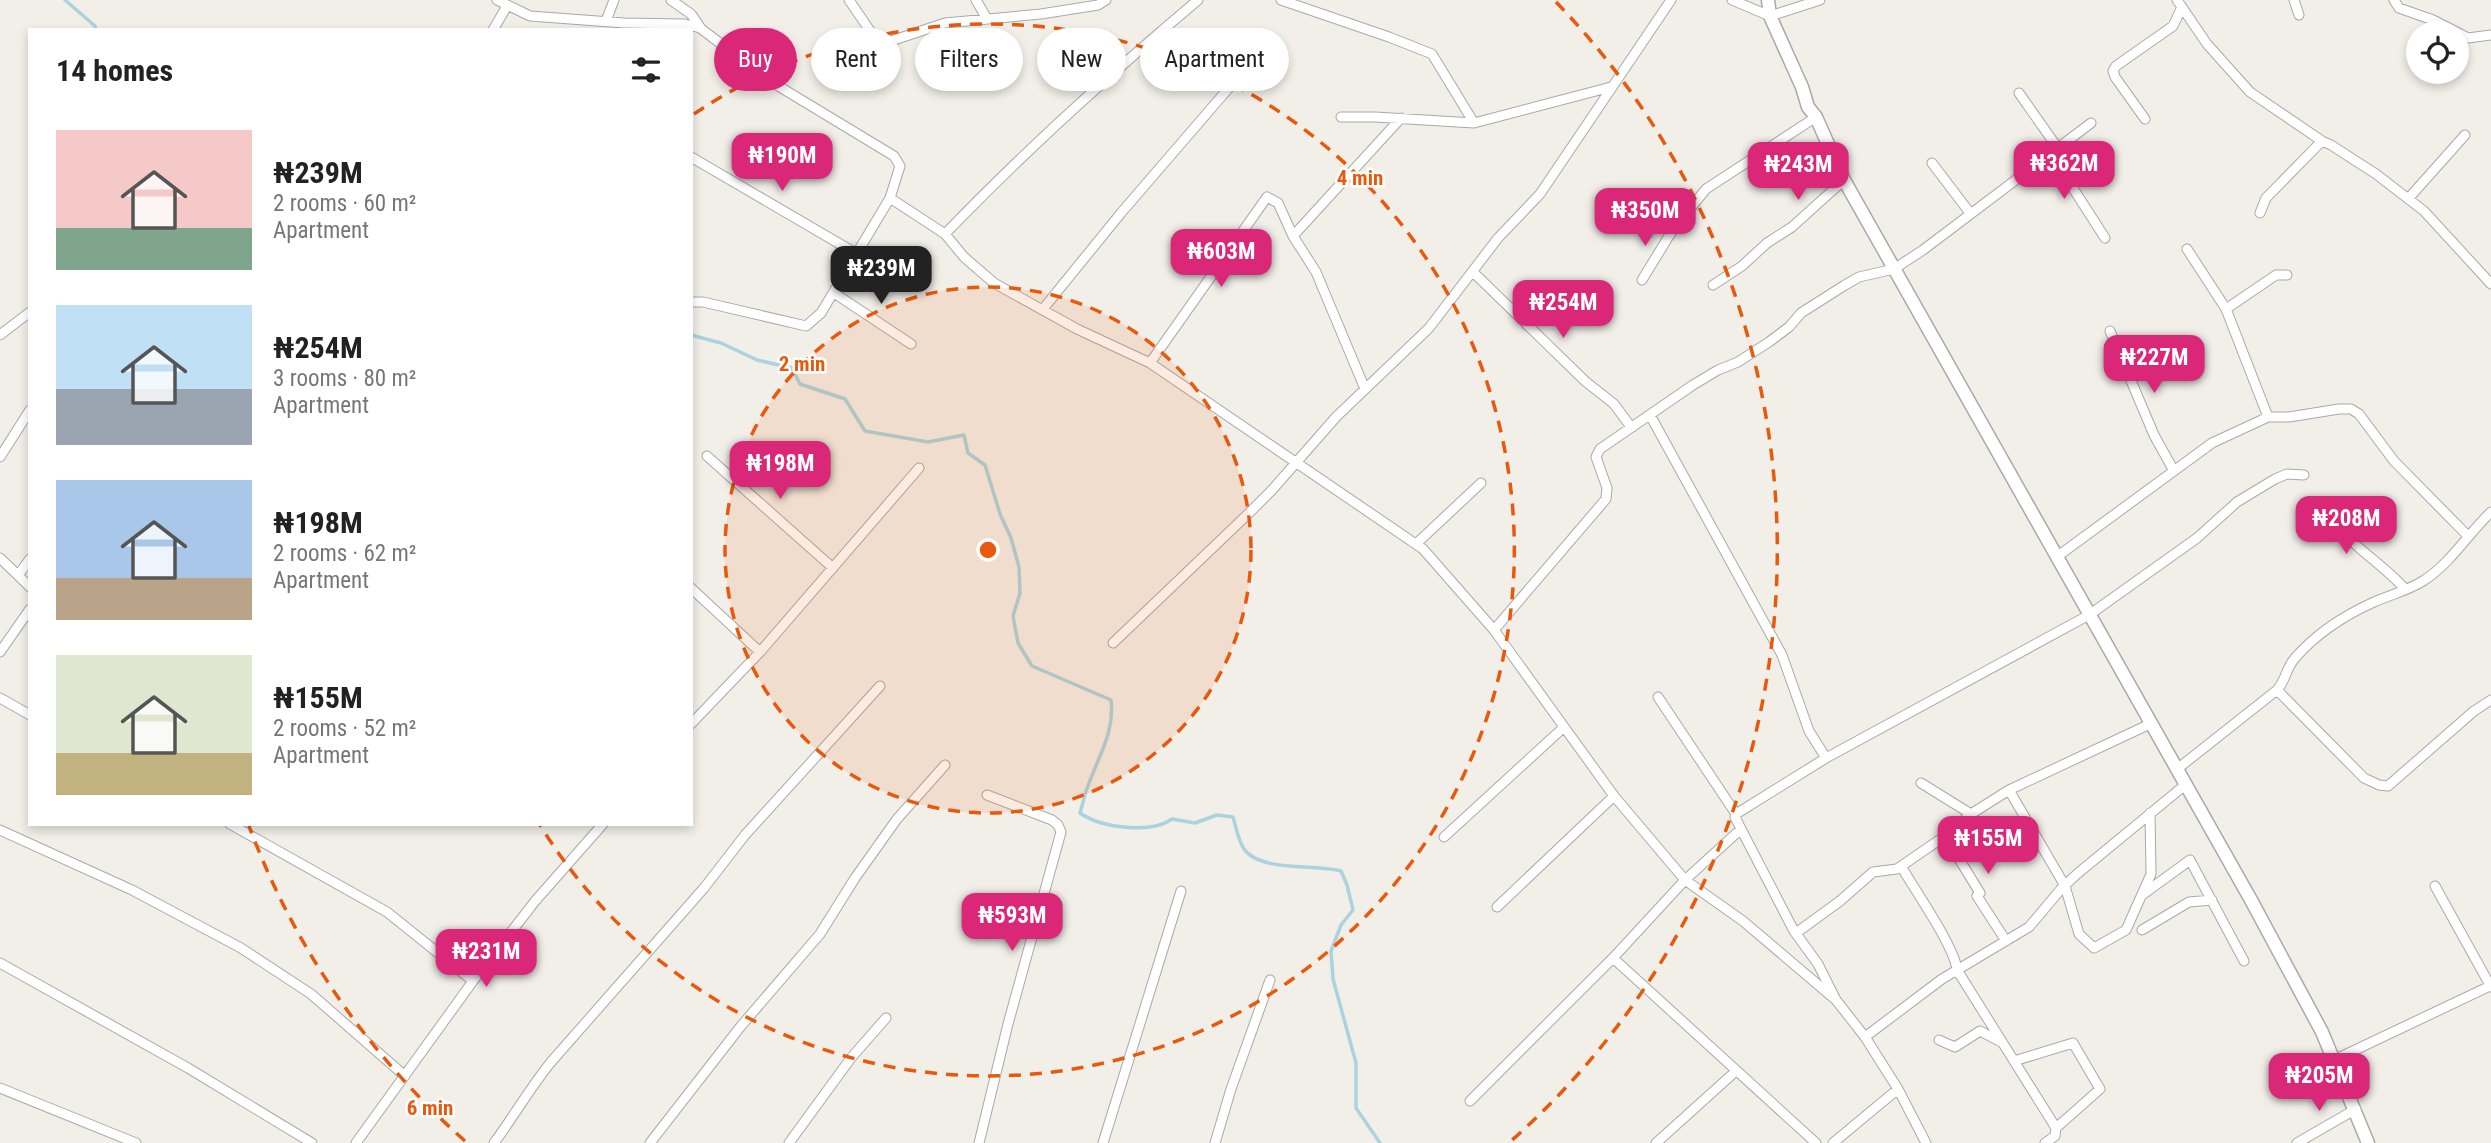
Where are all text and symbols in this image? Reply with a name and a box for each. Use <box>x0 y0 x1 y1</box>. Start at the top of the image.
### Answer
map controls <box>2406 21 2469 84</box>
button: locate <box>2406 21 2469 84</box>
chip: Buy <box>714 28 797 91</box>
chip: Rent <box>811 28 901 91</box>
chip: Filters <box>915 28 1023 91</box>
chip: New <box>1037 28 1126 91</box>
chip: Apartment <box>1140 28 1289 91</box>
icon: filters <box>627 51 665 89</box>
text: 14 homes <box>56 53 173 88</box>
pin: ₦190M <box>733 134 831 193</box>
text: ₦190M <box>748 142 816 169</box>
pin: ₦243M <box>1749 142 1847 202</box>
pin: ₦362M <box>2015 142 2113 201</box>
text: ₦362M <box>2030 150 2098 177</box>
text: ₦243M <box>1764 151 1832 178</box>
text: ₦239M <box>273 155 363 190</box>
icon: home <box>112 158 196 242</box>
text: 4 min <box>1337 166 1383 190</box>
pin: ₦350M <box>1596 188 1694 248</box>
text: 2 rooms · 60 m² <box>273 190 416 217</box>
text: ₦350M <box>1611 197 1679 224</box>
text: Apartment <box>273 217 369 244</box>
pin: ₦603M <box>1172 230 1270 289</box>
text: ₦603M <box>1187 238 1255 265</box>
pin: ₦239M <box>832 246 930 306</box>
text: ₦239M <box>847 255 915 282</box>
pin: ₦254M <box>1514 280 1612 340</box>
text: ₦254M <box>1529 289 1597 316</box>
text: ₦254M <box>273 330 363 365</box>
icon: home <box>112 333 196 417</box>
pin: ₦227M <box>2105 336 2203 395</box>
text: ₦227M <box>2120 344 2188 371</box>
text: 2 min <box>779 352 825 376</box>
text: 3 rooms · 80 m² <box>273 365 416 392</box>
text: Apartment <box>273 392 369 419</box>
pin: ₦198M <box>731 442 829 501</box>
text: ₦198M <box>746 450 814 477</box>
pin: ₦208M <box>2297 496 2395 556</box>
text: ₦198M <box>273 505 363 540</box>
text: ₦208M <box>2312 505 2380 532</box>
icon: home <box>112 508 196 592</box>
centre of rings <box>976 538 1000 562</box>
text: 2 rooms · 62 m² <box>273 540 416 567</box>
text: Apartment <box>273 567 369 594</box>
text: ₦155M <box>273 680 363 715</box>
icon: home <box>112 683 196 767</box>
text: 2 rooms · 52 m² <box>273 715 416 742</box>
text: Apartment <box>273 742 369 769</box>
pin: ₦155M <box>1939 816 2037 876</box>
text: ₦155M <box>1954 825 2022 852</box>
pin: ₦593M <box>963 894 1061 953</box>
text: ₦593M <box>978 902 1046 929</box>
pin: ₦231M <box>437 930 535 989</box>
text: ₦231M <box>452 938 520 965</box>
pin: ₦205M <box>2270 1054 2368 1113</box>
text: ₦205M <box>2285 1062 2353 1089</box>
text: 6 min <box>407 1096 453 1120</box>

